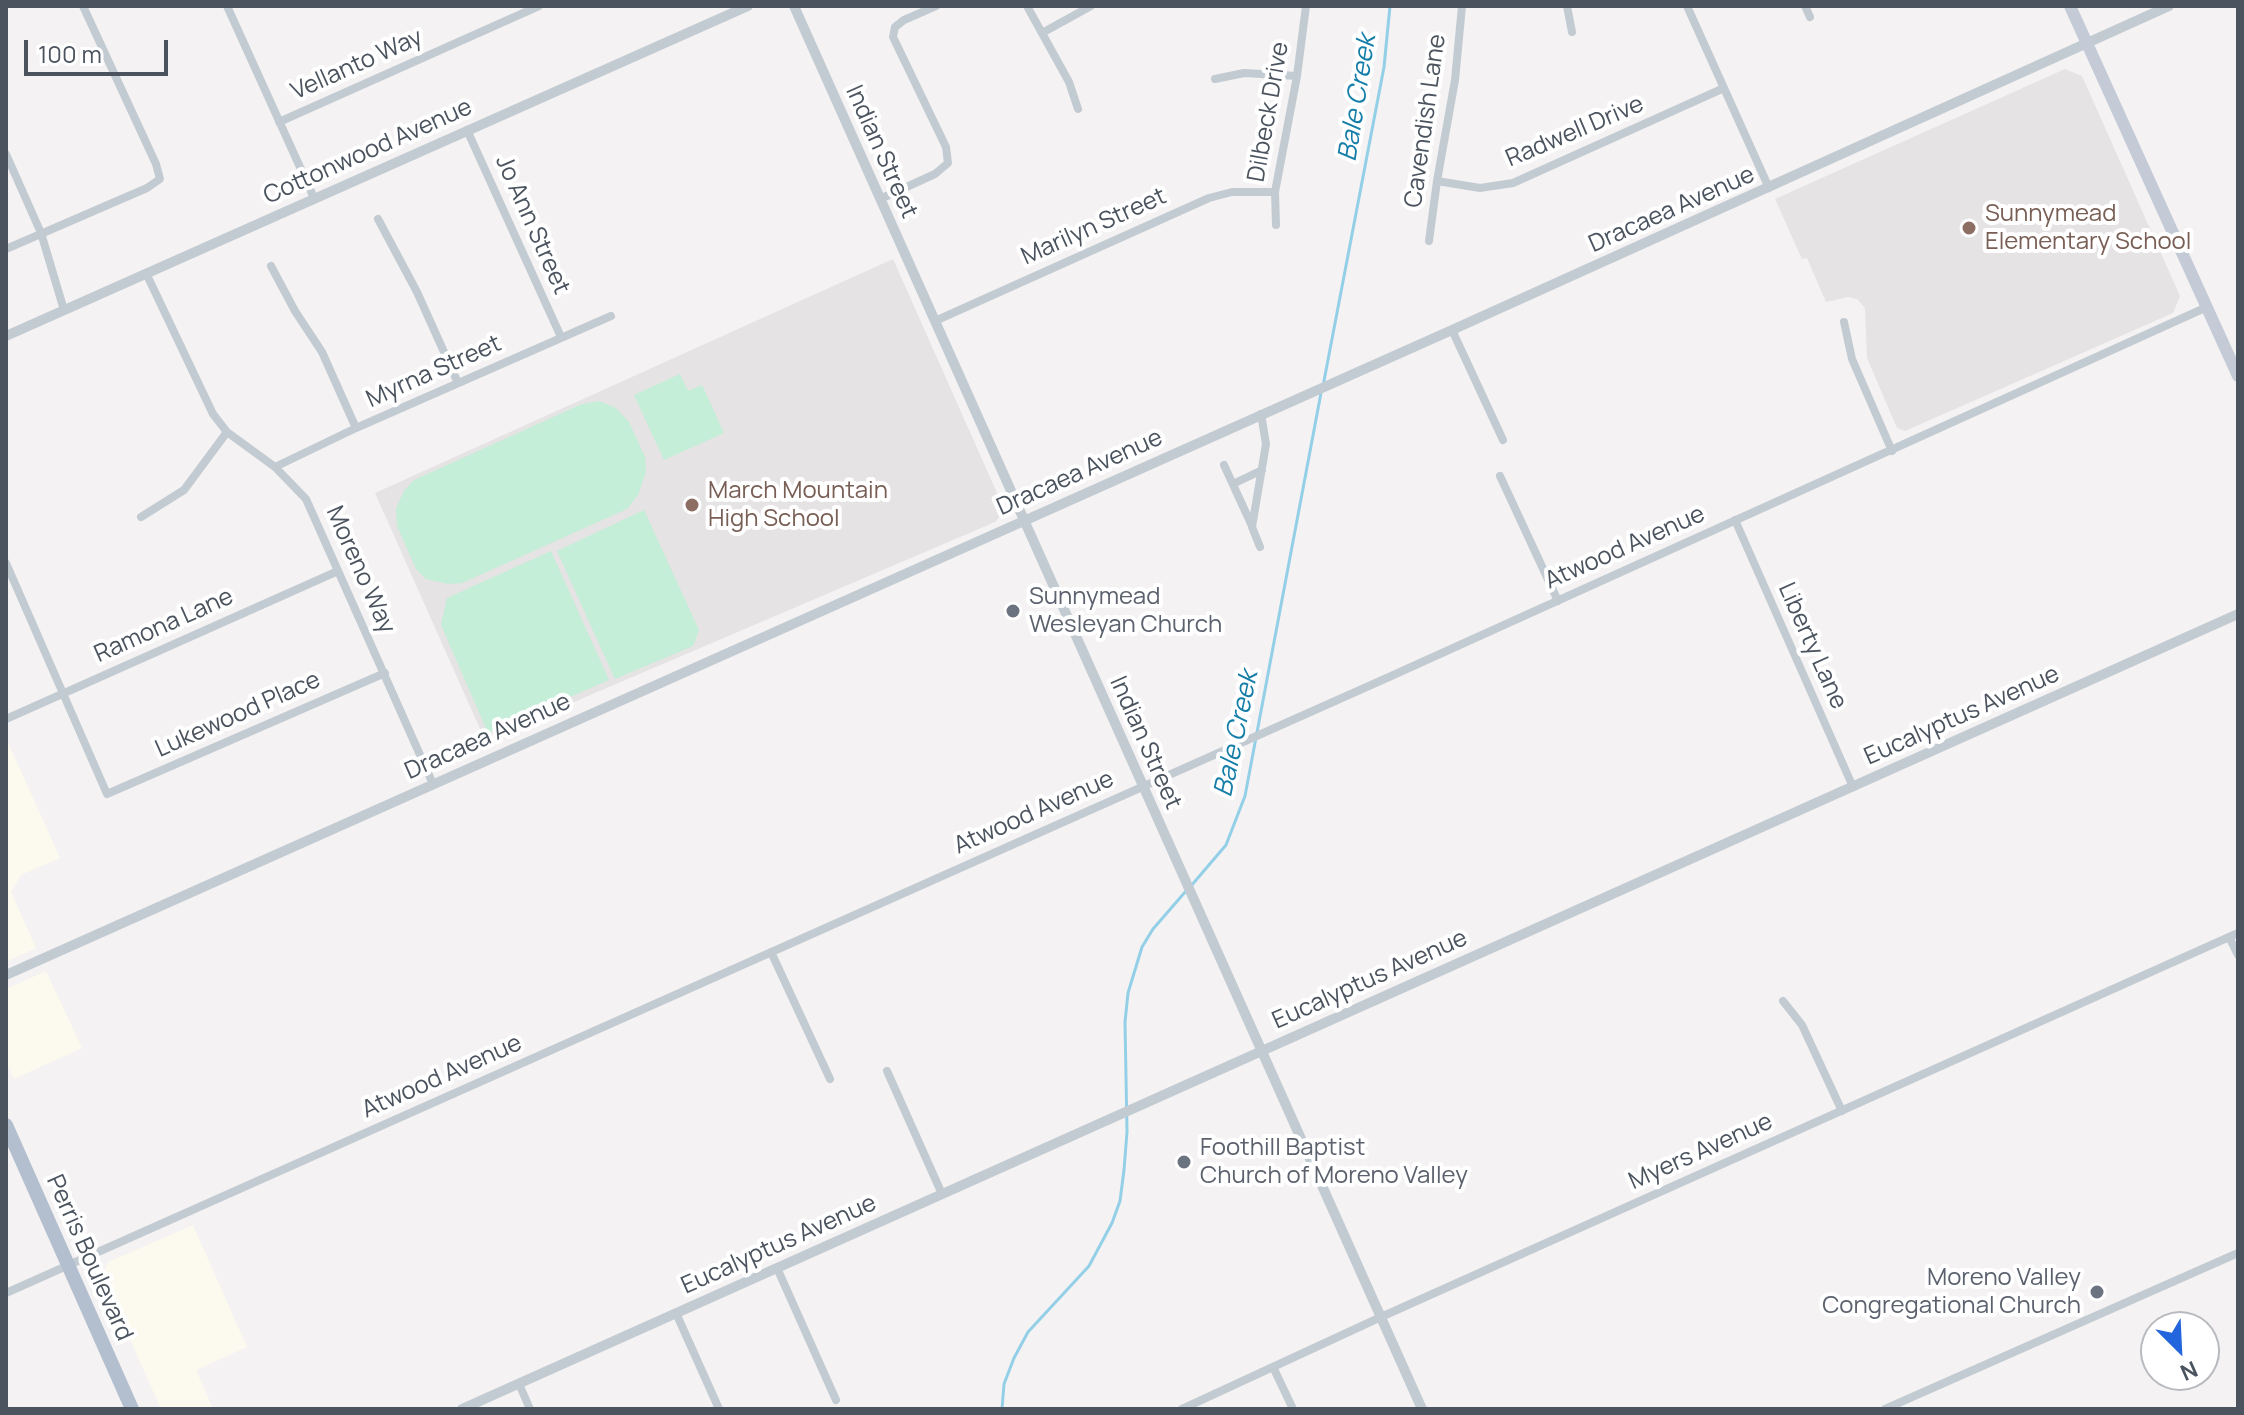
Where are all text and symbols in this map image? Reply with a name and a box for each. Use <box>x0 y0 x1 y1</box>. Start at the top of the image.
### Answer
street label: Vellanto Way <box>287 23 427 107</box>
scale bar <box>28 24 172 74</box>
water label: Bale Creek <box>1333 32 1383 164</box>
street label: Cavendish Lane <box>1400 32 1452 210</box>
text: 100 m <box>38 37 102 70</box>
street label: Dilbeck Drive <box>1243 40 1295 184</box>
street label: Indian Street <box>839 81 923 223</box>
street label: Radwell Drive <box>1502 90 1648 174</box>
street label: Cottonwood Avenue <box>259 93 477 211</box>
street label: Jo Ann Street <box>489 151 575 299</box>
street label: Dracaea Avenue <box>1585 161 1759 259</box>
street label: Marilyn Street <box>1017 182 1171 272</box>
place label: Sunnymead Elementary School <box>1985 200 2191 256</box>
marker: Sunnymead Elementary School <box>1960 219 1978 237</box>
street label: Myrna Street <box>362 329 506 415</box>
street label: Dracaea Avenue <box>993 424 1167 522</box>
place label: March Mountain High School <box>708 477 888 533</box>
marker: March Mountain High School <box>683 496 701 514</box>
street label: Atwood Avenue <box>1541 500 1709 596</box>
street label: Moreno Way <box>319 502 401 638</box>
street label: Liberty Lane <box>1771 578 1853 714</box>
street label: Ramona Lane <box>90 583 238 669</box>
place label: Sunnymead Wesleyan Church <box>1029 583 1222 639</box>
marker: Sunnymead Wesleyan Church <box>1004 602 1022 620</box>
street label: Eucalyptus Avenue <box>1860 660 2064 772</box>
street label: Lukewood Place <box>151 666 325 764</box>
water label: Bale Creek <box>1208 668 1266 800</box>
street label: Indian Street <box>1103 672 1187 814</box>
street label: Dracaea Avenue <box>401 688 575 786</box>
street label: Atwood Avenue <box>950 765 1118 861</box>
street label: Eucalyptus Avenue <box>1268 924 1472 1036</box>
street label: Atwood Avenue <box>358 1029 526 1125</box>
street label: Myers Avenue <box>1625 1108 1777 1196</box>
place label: Foothill Baptist Church of Moreno Valley <box>1200 1134 1468 1190</box>
marker: Foothill Baptist Church of Moreno Valley <box>1175 1153 1193 1171</box>
street label: Perris Boulevard <box>40 1171 138 1345</box>
street label: Eucalyptus Avenue <box>677 1189 881 1301</box>
place label: Moreno Valley Congregational Church <box>1822 1264 2081 1320</box>
marker: Moreno Valley Congregational Church <box>2088 1283 2106 1301</box>
north arrow <box>2140 1311 2220 1391</box>
text: N <box>2176 1354 2202 1388</box>

